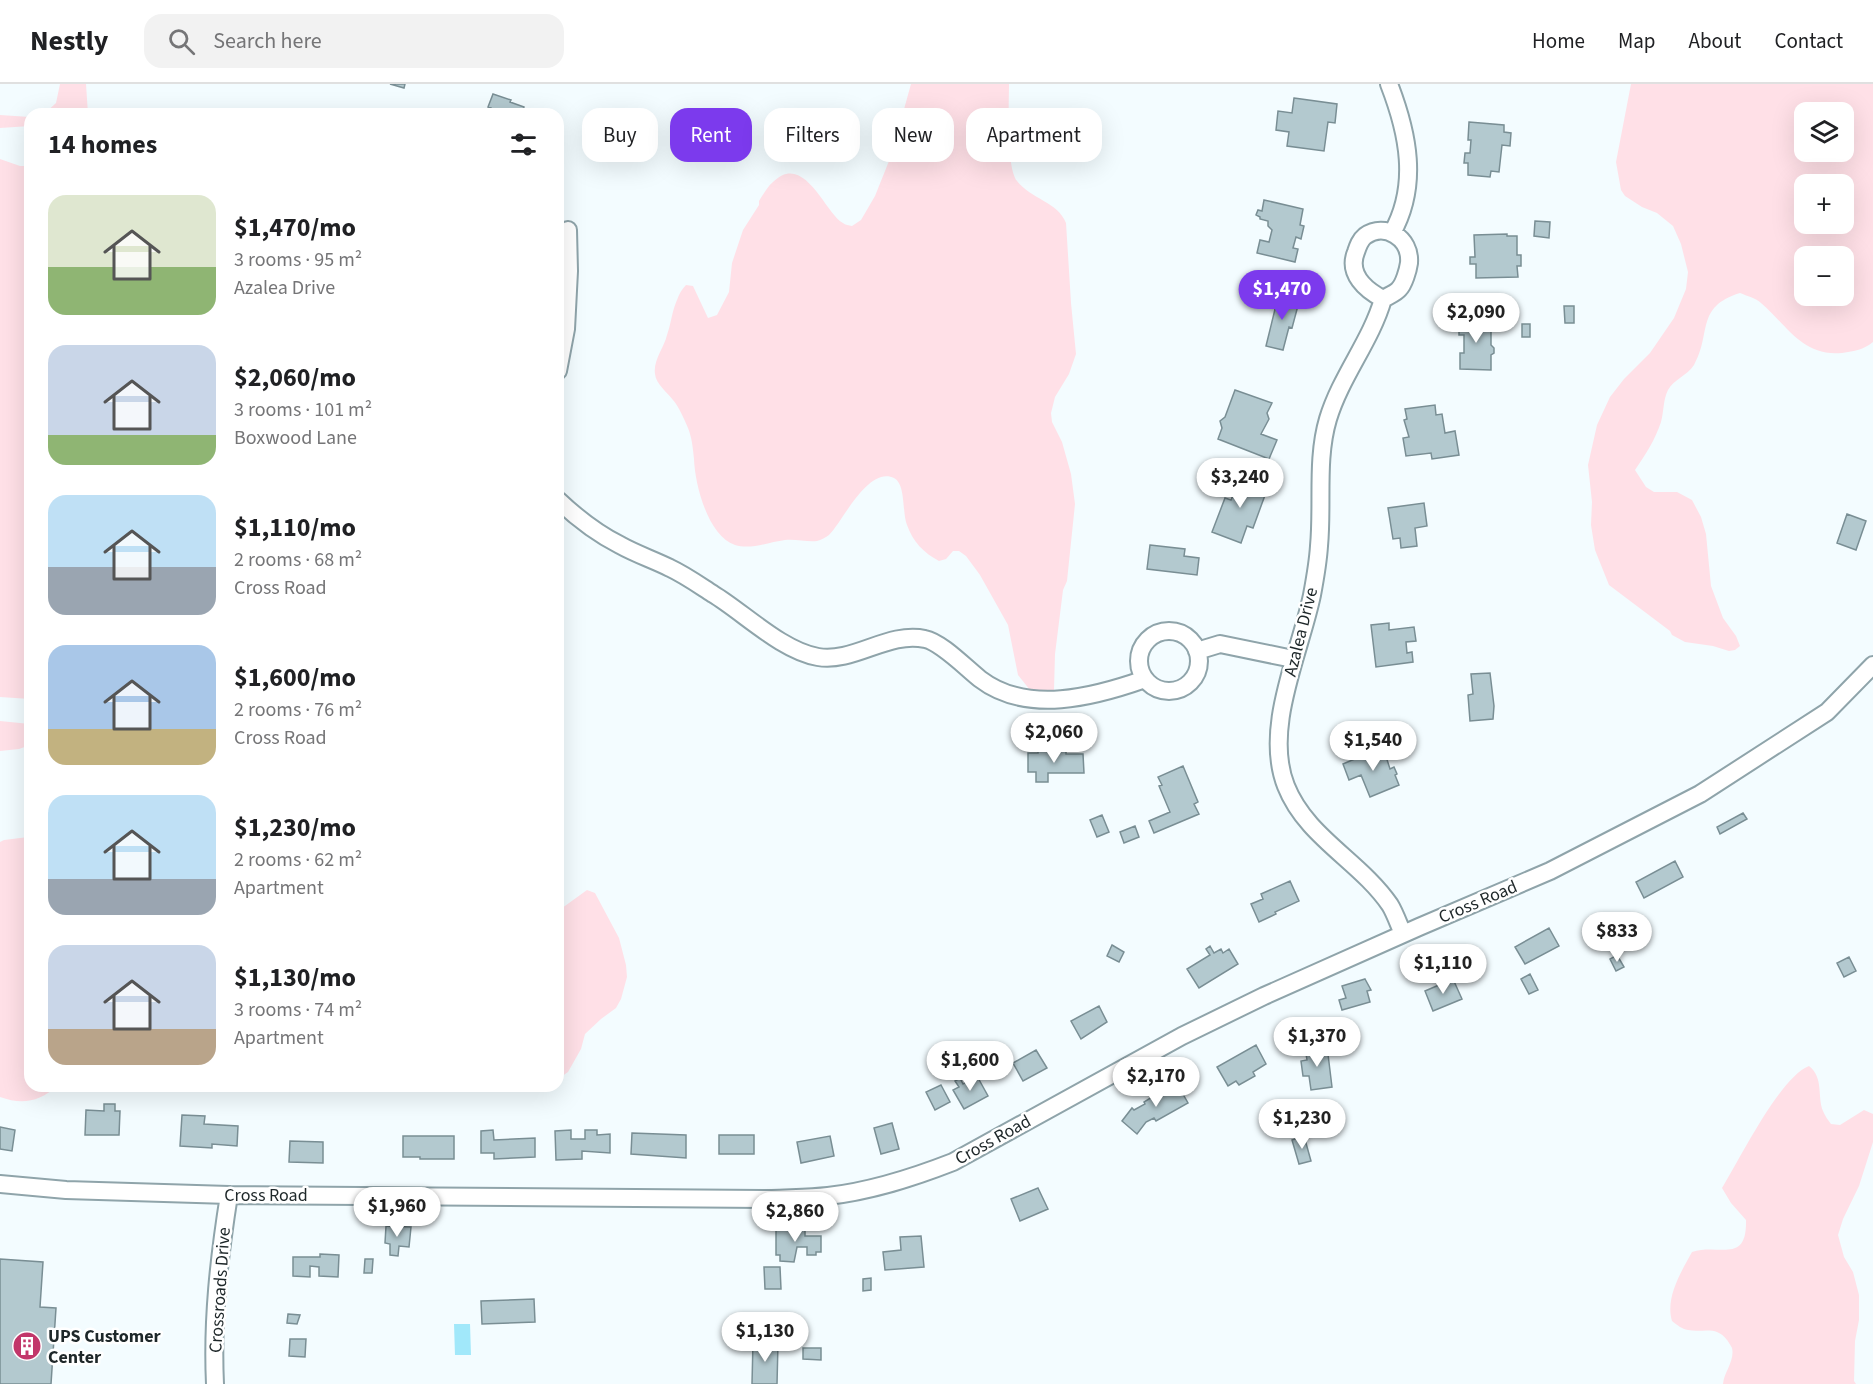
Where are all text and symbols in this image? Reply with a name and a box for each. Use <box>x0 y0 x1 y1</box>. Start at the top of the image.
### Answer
search box <box>144 14 564 68</box>
text: Nestly <box>30 21 108 61</box>
icon: search <box>165 25 198 58</box>
text: Search here <box>213 25 322 57</box>
text: Home <box>1532 26 1585 56</box>
text: Map <box>1618 26 1656 56</box>
text: About <box>1689 26 1741 56</box>
text: Contact <box>1774 26 1843 56</box>
map controls <box>1794 102 1854 306</box>
button: layers <box>1794 102 1854 162</box>
chip: Buy <box>582 108 658 162</box>
chip: Rent <box>670 108 752 162</box>
chip: Filters <box>764 108 860 162</box>
chip: New <box>872 108 954 162</box>
chip: Apartment <box>966 108 1102 162</box>
text: 14 homes <box>48 126 157 163</box>
icon: filters <box>507 128 540 161</box>
button: + <box>1794 174 1854 234</box>
text: $1,470/mo <box>234 209 356 246</box>
icon: home <box>96 219 168 291</box>
text: 3 rooms · 95 m² <box>234 246 362 274</box>
button: − <box>1794 246 1854 306</box>
pin: $1,470 <box>1233 270 1331 321</box>
text: Azalea Drive <box>234 274 335 302</box>
text: $1,470 <box>1253 275 1311 303</box>
pin: $2,090 <box>1427 293 1525 344</box>
text: $2,090 <box>1447 298 1505 326</box>
text: $2,060/mo <box>234 359 356 396</box>
icon: home <box>96 369 168 441</box>
text: 3 rooms · 101 m² <box>234 396 372 424</box>
text: Boxwood Lane <box>234 424 357 452</box>
pin: $3,240 <box>1191 458 1289 509</box>
text: $3,240 <box>1211 463 1269 491</box>
text: $1,110/mo <box>234 509 356 546</box>
icon: home <box>96 519 168 591</box>
text: 2 rooms · 68 m² <box>234 546 362 574</box>
text: Cross Road <box>234 574 327 602</box>
street label: Azalea Drive <box>1278 585 1324 679</box>
text: $1,600/mo <box>234 659 356 696</box>
icon: home <box>96 669 168 741</box>
text: 2 rooms · 76 m² <box>234 696 362 724</box>
pin: $2,060 <box>1005 713 1103 764</box>
text: $2,060 <box>1025 718 1083 746</box>
pin: $1,540 <box>1324 721 1422 772</box>
text: Cross Road <box>234 724 327 752</box>
text: $1,540 <box>1344 726 1402 754</box>
text: $1,230/mo <box>234 809 356 846</box>
icon: home <box>96 819 168 891</box>
text: 2 rooms · 62 m² <box>234 846 362 874</box>
text: Apartment <box>234 874 324 902</box>
street label: Cross Road <box>1435 874 1521 930</box>
pin: $833 <box>1581 912 1653 963</box>
text: $833 <box>1596 917 1638 945</box>
pin: $1,110 <box>1394 944 1492 995</box>
text: $1,110 <box>1414 949 1472 977</box>
text: $1,130/mo <box>234 959 356 996</box>
icon: home <box>96 969 168 1041</box>
text: 3 rooms · 74 m² <box>234 996 362 1024</box>
pin: $1,370 <box>1268 1017 1366 1068</box>
text: $1,370 <box>1288 1022 1346 1050</box>
text: Apartment <box>234 1024 324 1052</box>
pin: $1,600 <box>921 1041 1019 1092</box>
text: $1,600 <box>941 1046 999 1074</box>
pin: $2,170 <box>1107 1057 1205 1108</box>
text: $2,170 <box>1127 1062 1185 1090</box>
pin: $1,230 <box>1253 1099 1351 1150</box>
text: $1,230 <box>1273 1104 1331 1132</box>
street label: Cross Road <box>950 1109 1036 1171</box>
street label: Cross Road <box>224 1183 308 1208</box>
pin: $1,960 <box>348 1187 446 1238</box>
text: $1,960 <box>368 1192 426 1220</box>
pin: $2,860 <box>746 1192 844 1243</box>
text: $2,860 <box>766 1197 824 1225</box>
street label: Crossroads Drive <box>203 1226 237 1354</box>
pin: $1,130 <box>716 1312 814 1363</box>
text: $1,130 <box>736 1317 794 1345</box>
place label: UPS Customer Center <box>48 1324 162 1370</box>
building icon: UPS Customer Center <box>11 1330 43 1362</box>

